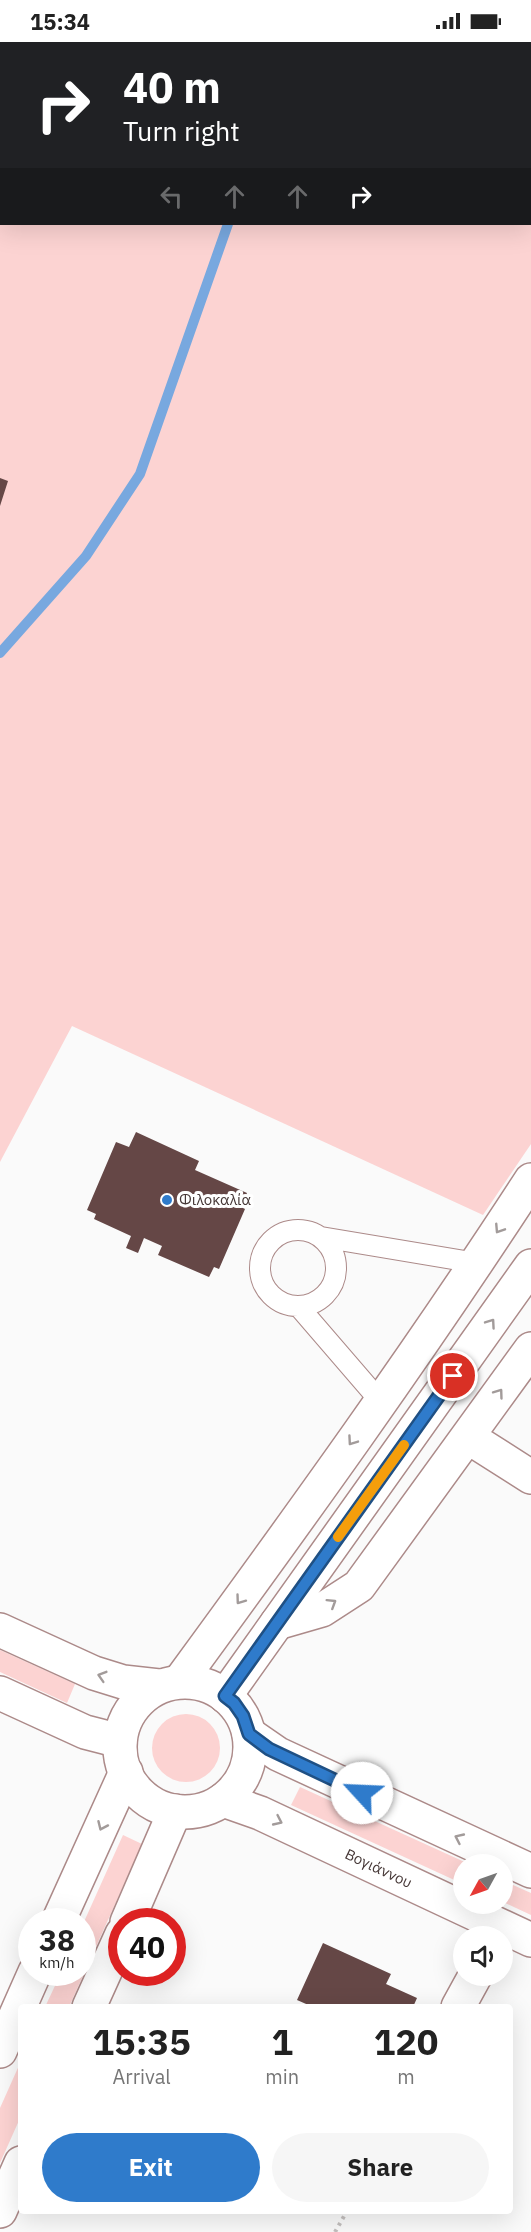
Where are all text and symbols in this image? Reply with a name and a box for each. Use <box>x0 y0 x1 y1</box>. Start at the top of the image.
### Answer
text: 15:34 <box>30 7 90 36</box>
text: 40 m <box>123 60 221 115</box>
icon: right <box>24 66 102 144</box>
text: Turn right <box>123 113 240 148</box>
icon: left <box>155 180 188 213</box>
icon: ahead <box>218 180 251 213</box>
icon: ahead <box>281 180 314 213</box>
icon: right <box>344 180 377 213</box>
place label: Φιλοκαλία <box>179 1190 252 1209</box>
marker: Φιλοκαλία <box>160 1193 174 1207</box>
one-way arrow <box>495 1222 506 1233</box>
one-way arrow <box>483 1319 494 1330</box>
pin <box>427 1350 478 1401</box>
icon: arrive <box>436 1359 469 1392</box>
one-way arrow <box>492 1389 503 1400</box>
one-way arrow <box>348 1434 359 1445</box>
one-way arrow <box>236 1594 247 1605</box>
one-way arrow <box>326 1599 336 1611</box>
one-way arrow <box>97 1671 108 1683</box>
position arrow <box>330 1761 394 1825</box>
one-way arrow <box>271 1814 282 1826</box>
one-way arrow <box>97 1819 109 1830</box>
one-way arrow <box>454 1833 465 1845</box>
street label: Βογιάννου <box>342 1844 415 1892</box>
north arrow <box>453 1854 513 1914</box>
map controls <box>453 1854 513 1986</box>
speed limit sign: 40 <box>108 1908 186 1986</box>
text: 38 <box>39 1920 75 1959</box>
button: sound <box>453 1926 513 1986</box>
text: km/h <box>39 1953 75 1972</box>
text: 15:35 <box>93 2018 191 2065</box>
text: 1 <box>271 2018 293 2065</box>
text: 120 <box>374 2018 438 2065</box>
text: Arrival <box>113 2063 171 2090</box>
text: min <box>265 2063 299 2090</box>
text: m <box>397 2063 415 2090</box>
button: Exit <box>42 2133 260 2202</box>
button: Share <box>272 2133 489 2202</box>

